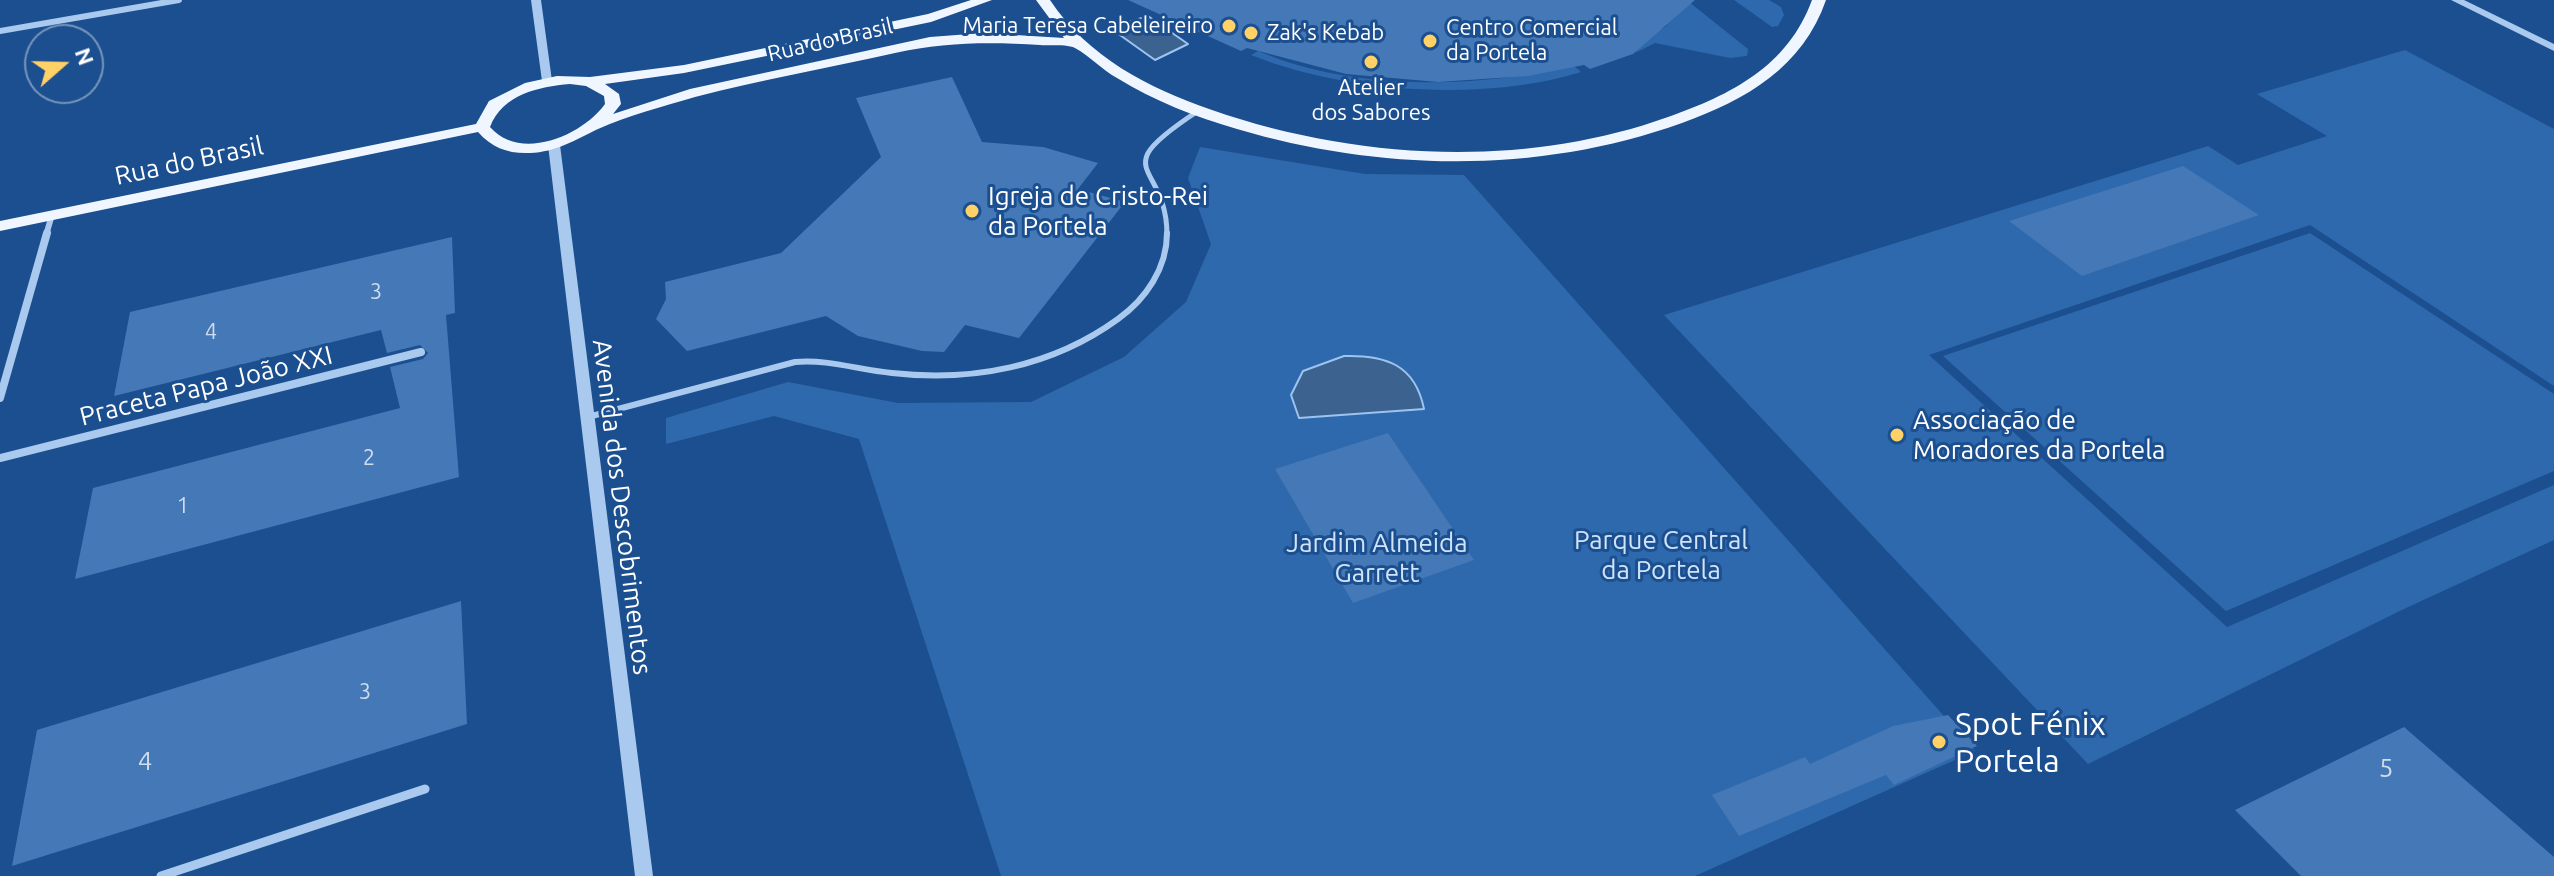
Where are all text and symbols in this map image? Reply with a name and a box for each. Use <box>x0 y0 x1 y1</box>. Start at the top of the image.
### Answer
street label: Rua do Brasil <box>765 13 895 67</box>
place label: Maria Teresa Cabeleireiro <box>963 13 1213 39</box>
place label: Centro Comercial da Portela <box>1446 15 1617 66</box>
marker: Maria Teresa Cabeleireiro <box>1220 17 1238 35</box>
place label: Zak's Kebab <box>1267 20 1384 46</box>
north arrow <box>24 24 104 104</box>
marker: Zak's Kebab <box>1242 24 1260 42</box>
marker: Centro Comercial da Portela <box>1421 32 1439 50</box>
text: N <box>71 44 100 68</box>
marker: Atelier dos Sabores <box>1362 53 1380 71</box>
place label: Atelier dos Sabores <box>1312 75 1430 126</box>
street label: Rua do Brasil <box>112 130 266 192</box>
place label: Igreja de Cristo-Rei da Portela <box>988 180 1208 242</box>
marker: Igreja de Cristo-Rei da Portela <box>963 202 981 220</box>
house number: 3 <box>370 279 382 305</box>
house number: 4 <box>205 319 217 345</box>
street label: Avenida dos Descobrimentos <box>586 337 658 677</box>
street label: Praceta Papa João XXI <box>76 339 336 433</box>
place label: Associação de Moradores da Portela <box>1913 404 2165 466</box>
marker: Associação de Moradores da Portela <box>1888 426 1906 444</box>
house number: 2 <box>363 445 375 471</box>
house number: 1 <box>177 493 189 519</box>
park label: Parque Central da Portela <box>1574 524 1748 586</box>
park label: Jardim Almeida Garrett <box>1286 527 1468 588</box>
house number: 3 <box>359 679 371 705</box>
place label: Spot Fénix Portela <box>1955 705 2106 780</box>
marker: Spot Fénix Portela <box>1930 733 1948 751</box>
house number: 4 <box>138 745 152 777</box>
house number: 5 <box>2379 752 2393 784</box>

